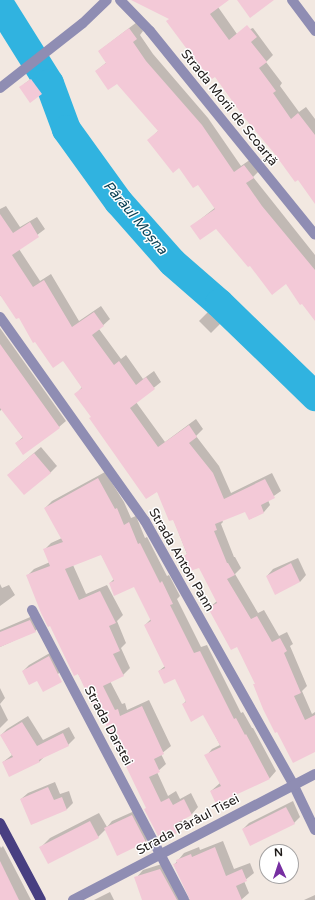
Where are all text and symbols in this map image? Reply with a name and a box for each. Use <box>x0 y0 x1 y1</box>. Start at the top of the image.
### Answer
street label: Strada Morii de Scoarţă <box>177 47 281 169</box>
water label: Pârâul Moșna <box>99 178 171 258</box>
street label: Strada Anton Pann <box>145 505 217 615</box>
street label: Strada Darstei <box>81 684 135 768</box>
street label: Strada Pârâul Tisei <box>134 791 242 859</box>
north arrow <box>259 844 299 884</box>
text: N <box>274 846 283 859</box>

